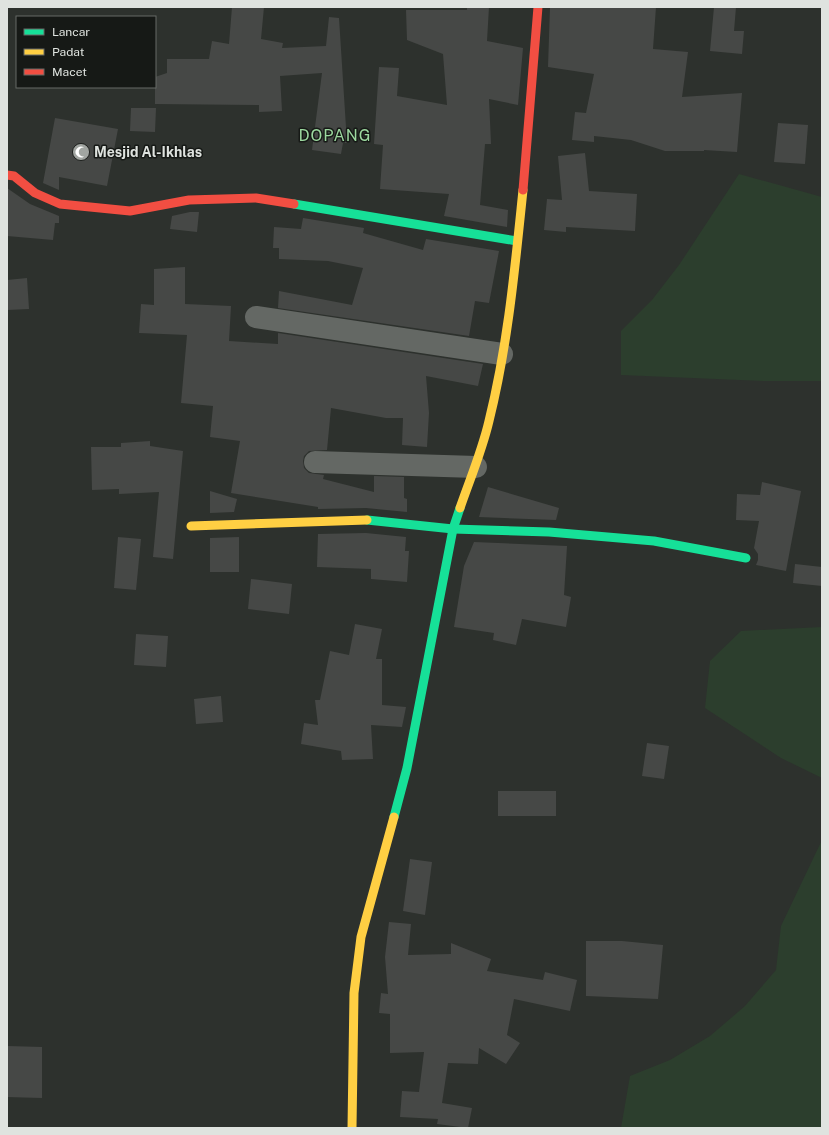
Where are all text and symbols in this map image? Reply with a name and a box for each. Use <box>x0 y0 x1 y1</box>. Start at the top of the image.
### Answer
legend <box>16 16 156 88</box>
text: Lancar <box>52 25 90 39</box>
text: Padat <box>52 45 85 59</box>
text: Macet <box>52 65 87 79</box>
district label: DOPANG <box>298 126 372 145</box>
mosque icon: Mesjid Al-Ikhlas <box>71 142 91 162</box>
place label: Mesjid Al-Ikhlas <box>94 144 202 160</box>

